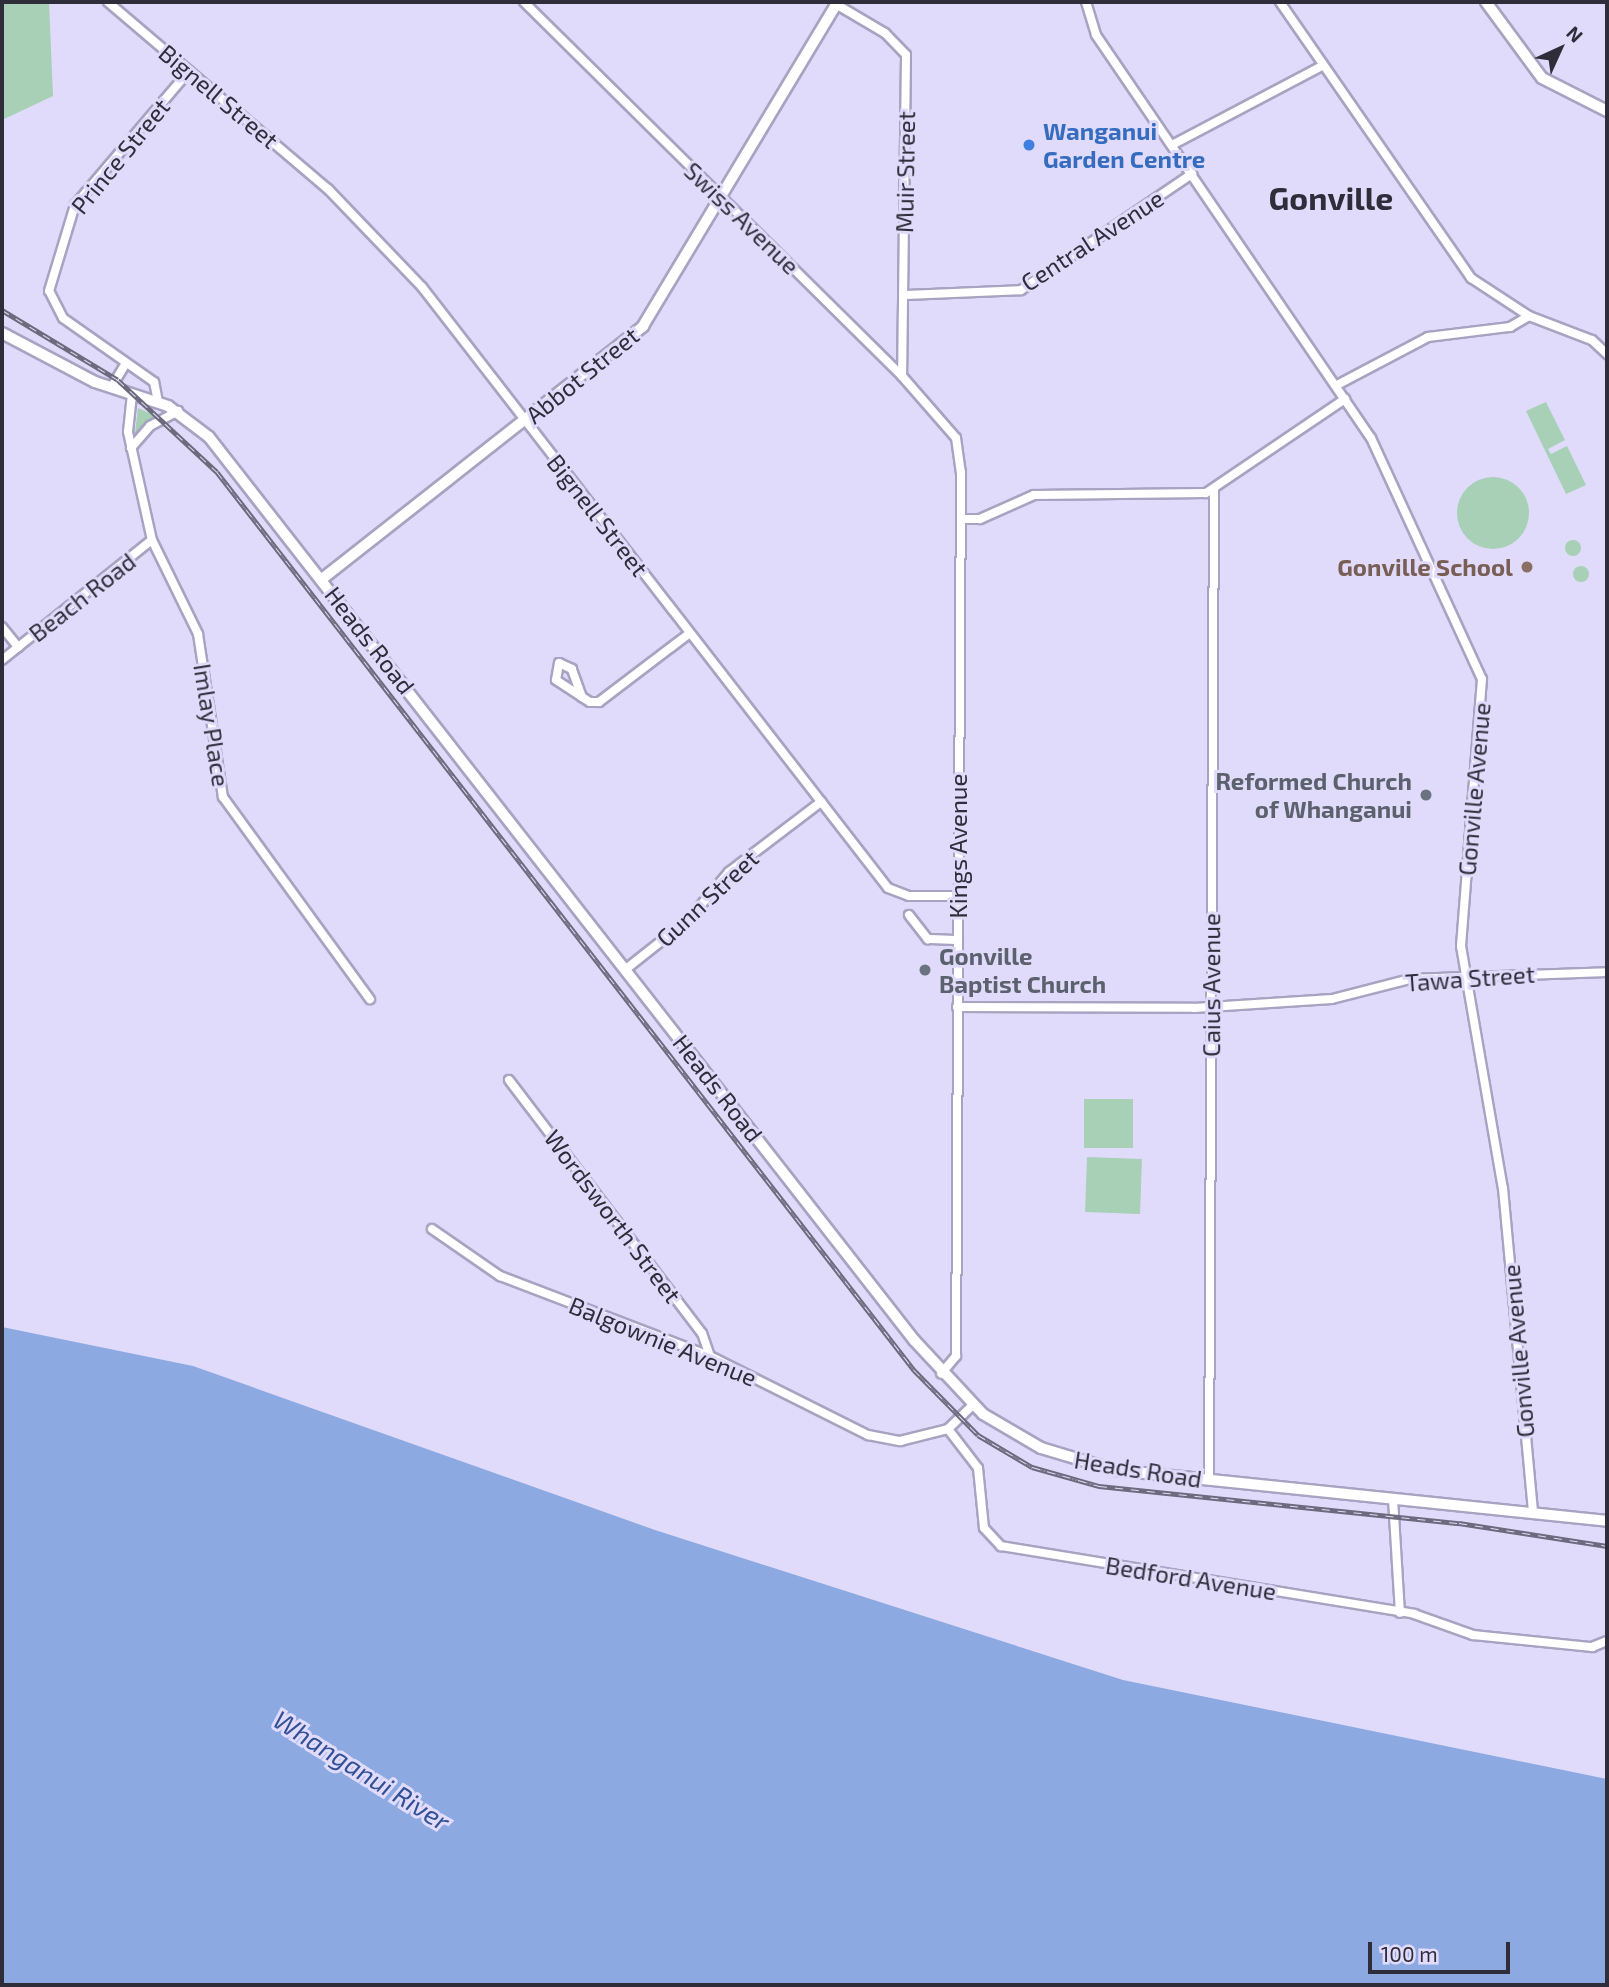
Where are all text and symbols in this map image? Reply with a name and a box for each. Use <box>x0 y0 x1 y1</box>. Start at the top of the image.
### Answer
north arrow <box>1525 14 1595 84</box>
text: N <box>1562 21 1588 47</box>
street label: Bignell Street <box>153 38 285 154</box>
street label: Prince Street <box>65 92 175 220</box>
street label: Muir Street <box>890 111 920 233</box>
place label: Wanganui Garden Centre <box>1043 117 1205 173</box>
marker: Wanganui Garden Centre <box>1021 137 1037 153</box>
street label: Swiss Avenue <box>678 156 806 280</box>
district label: Gonville <box>1269 178 1393 216</box>
street label: Central Avenue <box>1015 183 1169 297</box>
street label: Abbot Street <box>520 321 644 429</box>
street label: Bignell Street <box>541 448 655 582</box>
street label: Beach Road <box>23 546 141 648</box>
place label: Gonville School <box>1337 553 1513 581</box>
marker: Gonville School <box>1519 559 1535 575</box>
street label: Heads Road <box>319 580 421 700</box>
street label: Imlay Place <box>188 661 236 789</box>
street label: Gonville Avenue <box>1452 701 1496 877</box>
place label: Reformed Church of Whanganui <box>1215 767 1412 823</box>
street label: Kings Avenue <box>944 773 972 919</box>
marker: Reformed Church of Whanganui <box>1418 787 1434 803</box>
street label: Gunn Street <box>650 844 764 952</box>
street label: Caius Avenue <box>1197 913 1225 1057</box>
place label: Gonville Baptist Church <box>939 942 1106 998</box>
street label: Tawa Street <box>1404 959 1536 997</box>
marker: Gonville Baptist Church <box>917 962 933 978</box>
street label: Heads Road <box>667 1028 769 1148</box>
street label: Wordsworth Street <box>538 1124 688 1308</box>
street label: Gonville Avenue <box>1496 1263 1540 1439</box>
street label: Balgownie Avenue <box>565 1290 761 1392</box>
street label: Heads Road <box>1072 1445 1204 1493</box>
street label: Bedford Avenue <box>1103 1550 1279 1606</box>
water label: Whanganui River <box>268 1703 456 1837</box>
scale bar <box>1371 1927 1513 1971</box>
text: 100 m <box>1381 1941 1438 1966</box>

